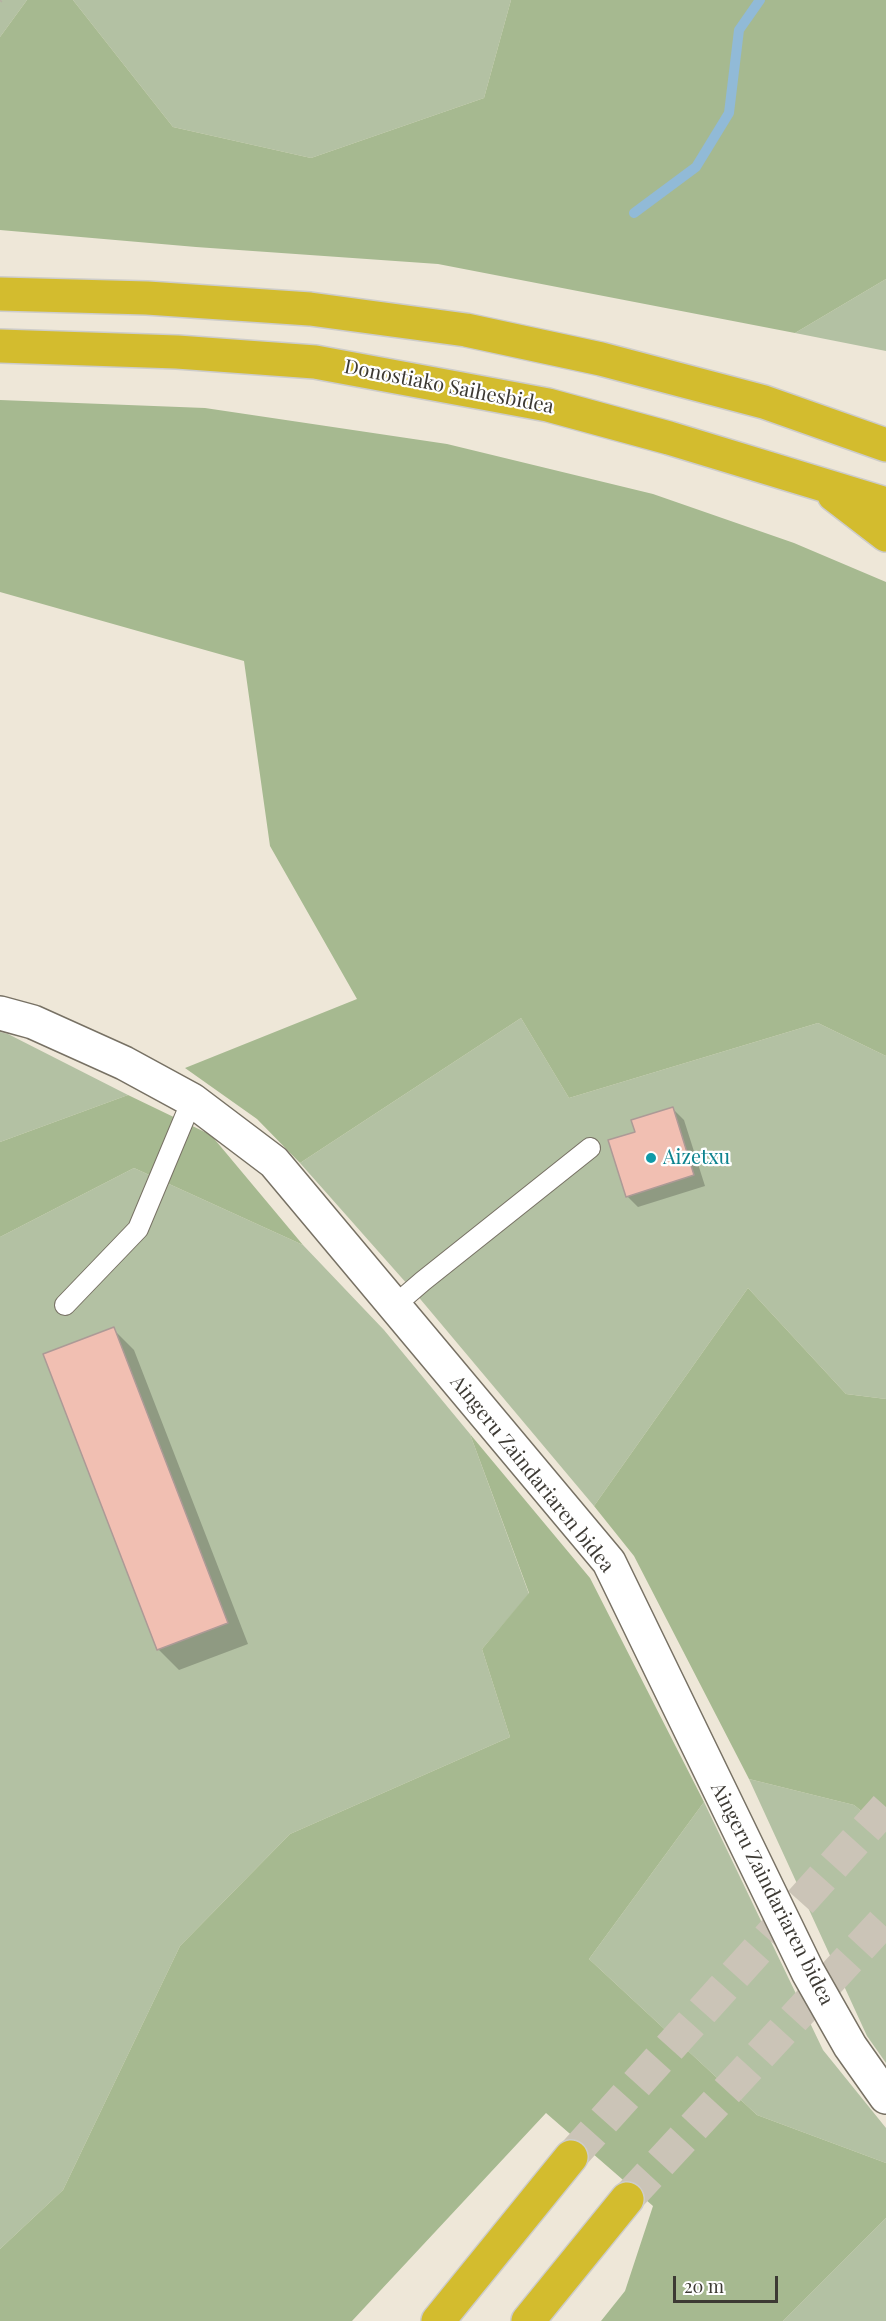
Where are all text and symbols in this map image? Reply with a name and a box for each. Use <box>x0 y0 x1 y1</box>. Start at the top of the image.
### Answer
street label: Donostiako Saihesbidea <box>342 355 556 419</box>
place label: Aizetxu <box>663 1146 730 1170</box>
marker: Aizetxu <box>644 1151 658 1165</box>
street label: Aingeru Zaindariaren bidea <box>445 1371 619 1577</box>
street label: Aingeru Zaindariaren bidea <box>705 1779 839 2009</box>
scale bar <box>676 2264 781 2302</box>
text: 20 m <box>684 2274 724 2298</box>

